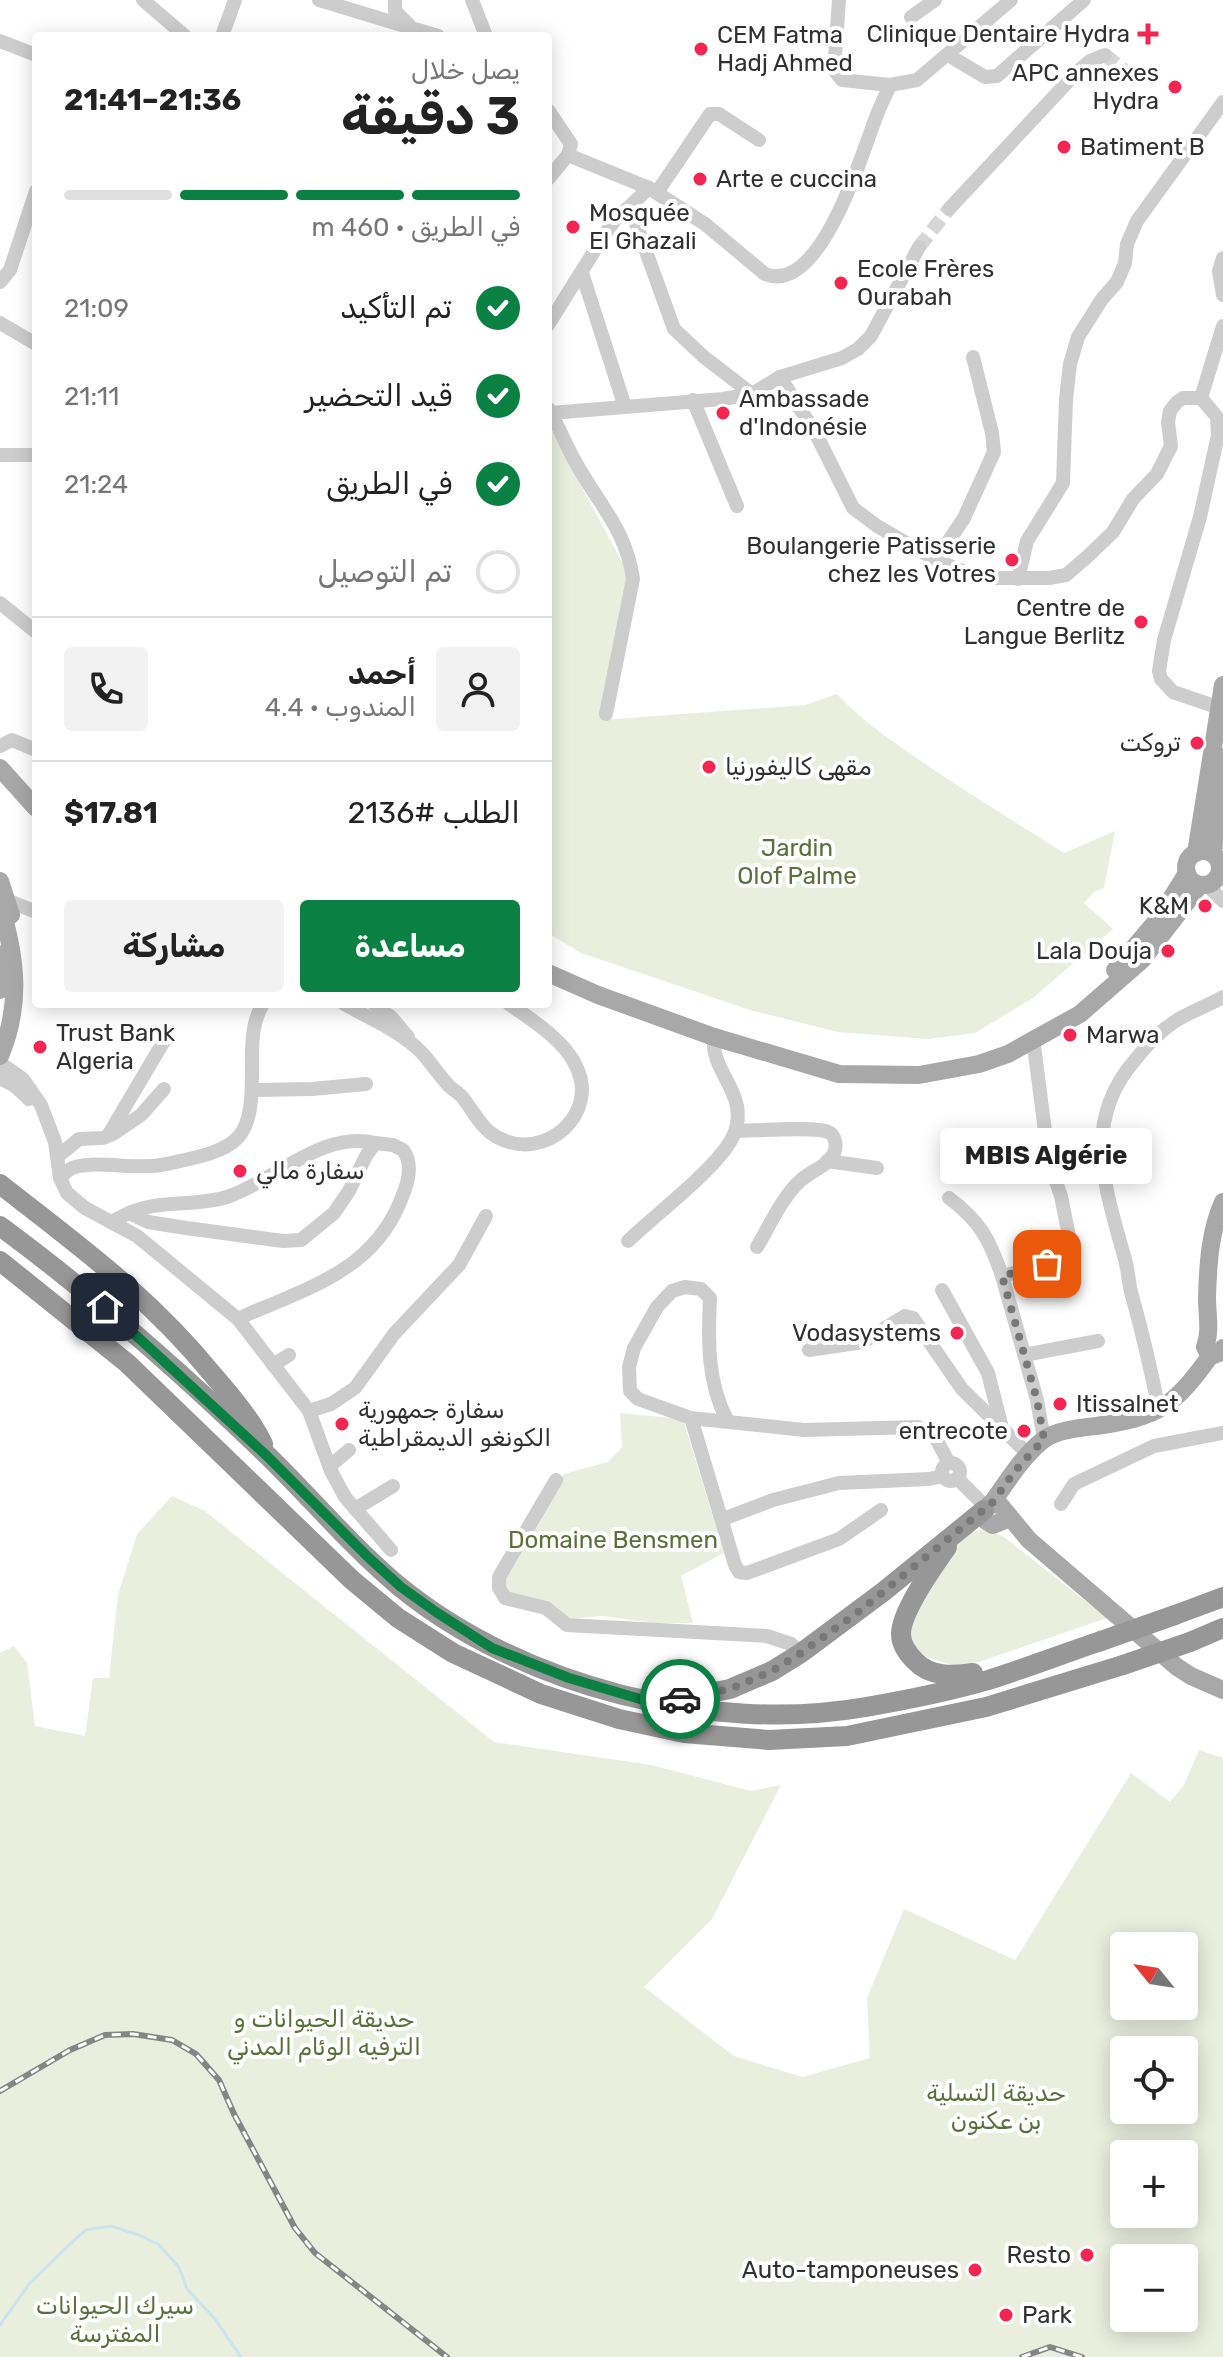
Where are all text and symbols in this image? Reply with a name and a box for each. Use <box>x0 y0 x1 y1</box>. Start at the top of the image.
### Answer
place label: Clinique Dentaire Hydra <box>867 20 1130 48</box>
place label: CEM Fatma Hadj Ahmed <box>717 21 853 77</box>
marker: Clinique Dentaire Hydra <box>1137 23 1159 45</box>
marker: CEM Fatma Hadj Ahmed <box>692 40 710 58</box>
text: يصل خلال <box>411 55 520 86</box>
place label: APC annexes Hydra <box>1012 59 1159 115</box>
marker: APC annexes Hydra <box>1166 78 1184 96</box>
text: 21:36–21:41 <box>64 82 241 118</box>
text: 3 دقيقة <box>341 85 520 147</box>
place label: Batiment B <box>1080 133 1205 161</box>
marker: Batiment B <box>1055 138 1073 156</box>
place label: Arte e cuccina <box>716 165 877 193</box>
marker: Arte e cuccina <box>691 170 709 188</box>
place label: Mosquée El Ghazali <box>589 199 697 255</box>
text: في الطريق · 460 m <box>312 212 520 243</box>
marker: Mosquée El Ghazali <box>564 218 582 236</box>
place label: Ecole Frères Ourabah <box>857 255 994 311</box>
marker: Ecole Frères Ourabah <box>832 274 850 292</box>
icon: check <box>476 286 520 330</box>
text: تم التأكيد <box>340 290 452 326</box>
text: 21:09 <box>64 293 129 324</box>
icon: check <box>476 374 520 418</box>
text: قيد التحضير <box>305 378 452 414</box>
text: 21:11 <box>64 381 119 412</box>
place label: Ambassade d'Indonésie <box>739 385 869 441</box>
marker: Ambassade d'Indonésie <box>714 404 732 422</box>
icon: check <box>476 462 520 506</box>
text: في الطريق <box>326 466 452 502</box>
text: 21:24 <box>64 469 128 500</box>
place label: Boulangerie Patisserie chez les Votres <box>746 532 996 588</box>
marker: Boulangerie Patisserie chez les Votres <box>1003 551 1021 569</box>
text: تم التوصيل <box>317 554 452 590</box>
place label: Centre de Langue Berlitz <box>964 594 1125 650</box>
marker: Centre de Langue Berlitz <box>1132 613 1150 631</box>
button: phone <box>64 647 148 731</box>
button: person <box>436 647 520 731</box>
text: أحمد <box>348 656 416 692</box>
text: المندوب · 4.4 <box>265 692 416 723</box>
place label: تروكت <box>1119 729 1181 757</box>
marker: تروكت <box>1188 734 1206 752</box>
place label: مقهى كاليفورنيا <box>725 753 871 781</box>
marker: مقهى كاليفورنيا <box>700 758 718 776</box>
text: $17.81 <box>64 795 158 831</box>
text: الطلب #2136 <box>348 795 520 831</box>
park label: Jardin Olof Palme <box>737 834 857 890</box>
place label: K&M <box>1139 892 1189 920</box>
marker: K&M <box>1196 897 1214 915</box>
button: مشاركة <box>64 900 284 992</box>
button: مساعدة <box>300 900 520 992</box>
place label: Lala Douja <box>1036 937 1152 965</box>
marker: Lala Douja <box>1159 942 1177 960</box>
place label: Trust Bank Algeria <box>56 1019 176 1075</box>
place label: Marwa <box>1086 1021 1160 1049</box>
marker: Marwa <box>1061 1026 1079 1044</box>
marker: Trust Bank Algeria <box>31 1038 49 1056</box>
callout: MBIS Algérie <box>941 1128 1153 1184</box>
text: MBIS Algérie <box>964 1140 1128 1171</box>
place label: سفارة مالي <box>256 1157 365 1189</box>
marker: سفارة مالي <box>231 1162 249 1180</box>
pin <box>1013 1230 1081 1298</box>
icon: bag <box>1025 1242 1069 1286</box>
pin <box>71 1273 139 1341</box>
icon: home <box>83 1285 127 1329</box>
place label: Vodasystems <box>792 1319 941 1347</box>
marker: Vodasystems <box>948 1324 966 1342</box>
place label: Itissalnet <box>1076 1390 1179 1418</box>
marker: Itissalnet <box>1051 1395 1069 1413</box>
place label: سفارة جمهورية الكونغو الديمقراطية <box>358 1396 551 1452</box>
marker: سفارة جمهورية الكونغو الديمقراطية <box>333 1415 351 1433</box>
place label: entrecote <box>899 1417 1008 1445</box>
marker: entrecote <box>1015 1422 1033 1440</box>
park label: Domaine Bensmen <box>508 1526 718 1554</box>
courier <box>640 1659 720 1739</box>
icon: car <box>658 1677 702 1721</box>
north arrow <box>1110 1932 1198 2020</box>
map controls <box>1110 1932 1198 2332</box>
park label: حديقة الحيوانات و الترفيه الوئام المدني <box>227 2005 421 2065</box>
button: locate <box>1110 2036 1198 2124</box>
park label: حديقة التسلية بن عكنون <box>926 2079 1066 2135</box>
button: + <box>1110 2140 1198 2228</box>
place label: Resto <box>1007 2241 1071 2269</box>
button: − <box>1110 2244 1198 2332</box>
marker: Resto <box>1078 2246 1096 2264</box>
place label: Auto-tamponeuses <box>742 2256 959 2284</box>
marker: Auto-tamponeuses <box>966 2261 984 2279</box>
park label: سيرك الحيوانات المفترسة <box>36 2292 194 2348</box>
place label: Park <box>1022 2301 1073 2329</box>
marker: Park <box>997 2306 1015 2324</box>

